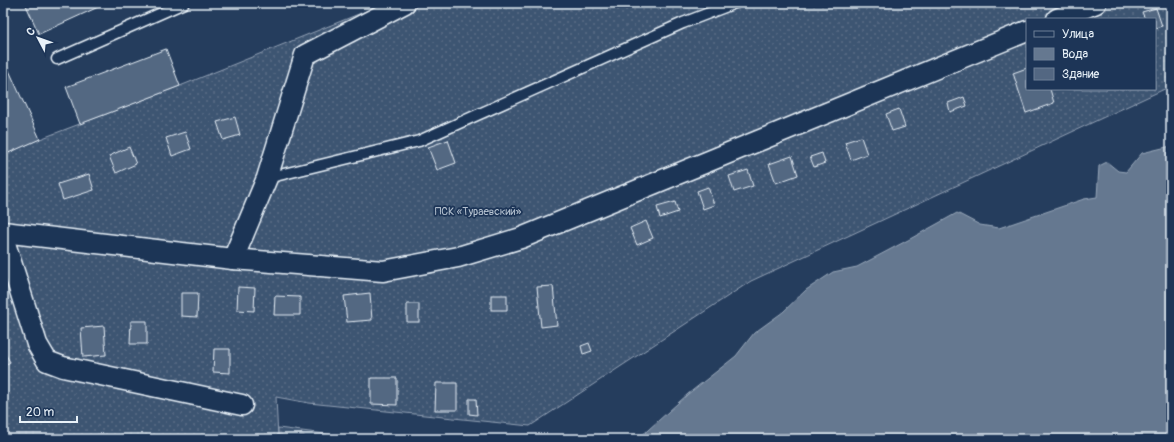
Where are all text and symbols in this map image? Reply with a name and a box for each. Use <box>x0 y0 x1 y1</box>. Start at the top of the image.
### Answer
north arrow <box>18 18 58 58</box>
legend <box>1026 18 1156 90</box>
text: С <box>24 25 38 39</box>
text: Улица <box>1062 27 1094 42</box>
text: Вода <box>1062 47 1088 62</box>
text: Здание <box>1062 67 1099 82</box>
park label: ПСК «Тураевский» <box>435 205 522 218</box>
scale bar <box>20 398 77 424</box>
text: 20 m <box>26 405 55 420</box>

